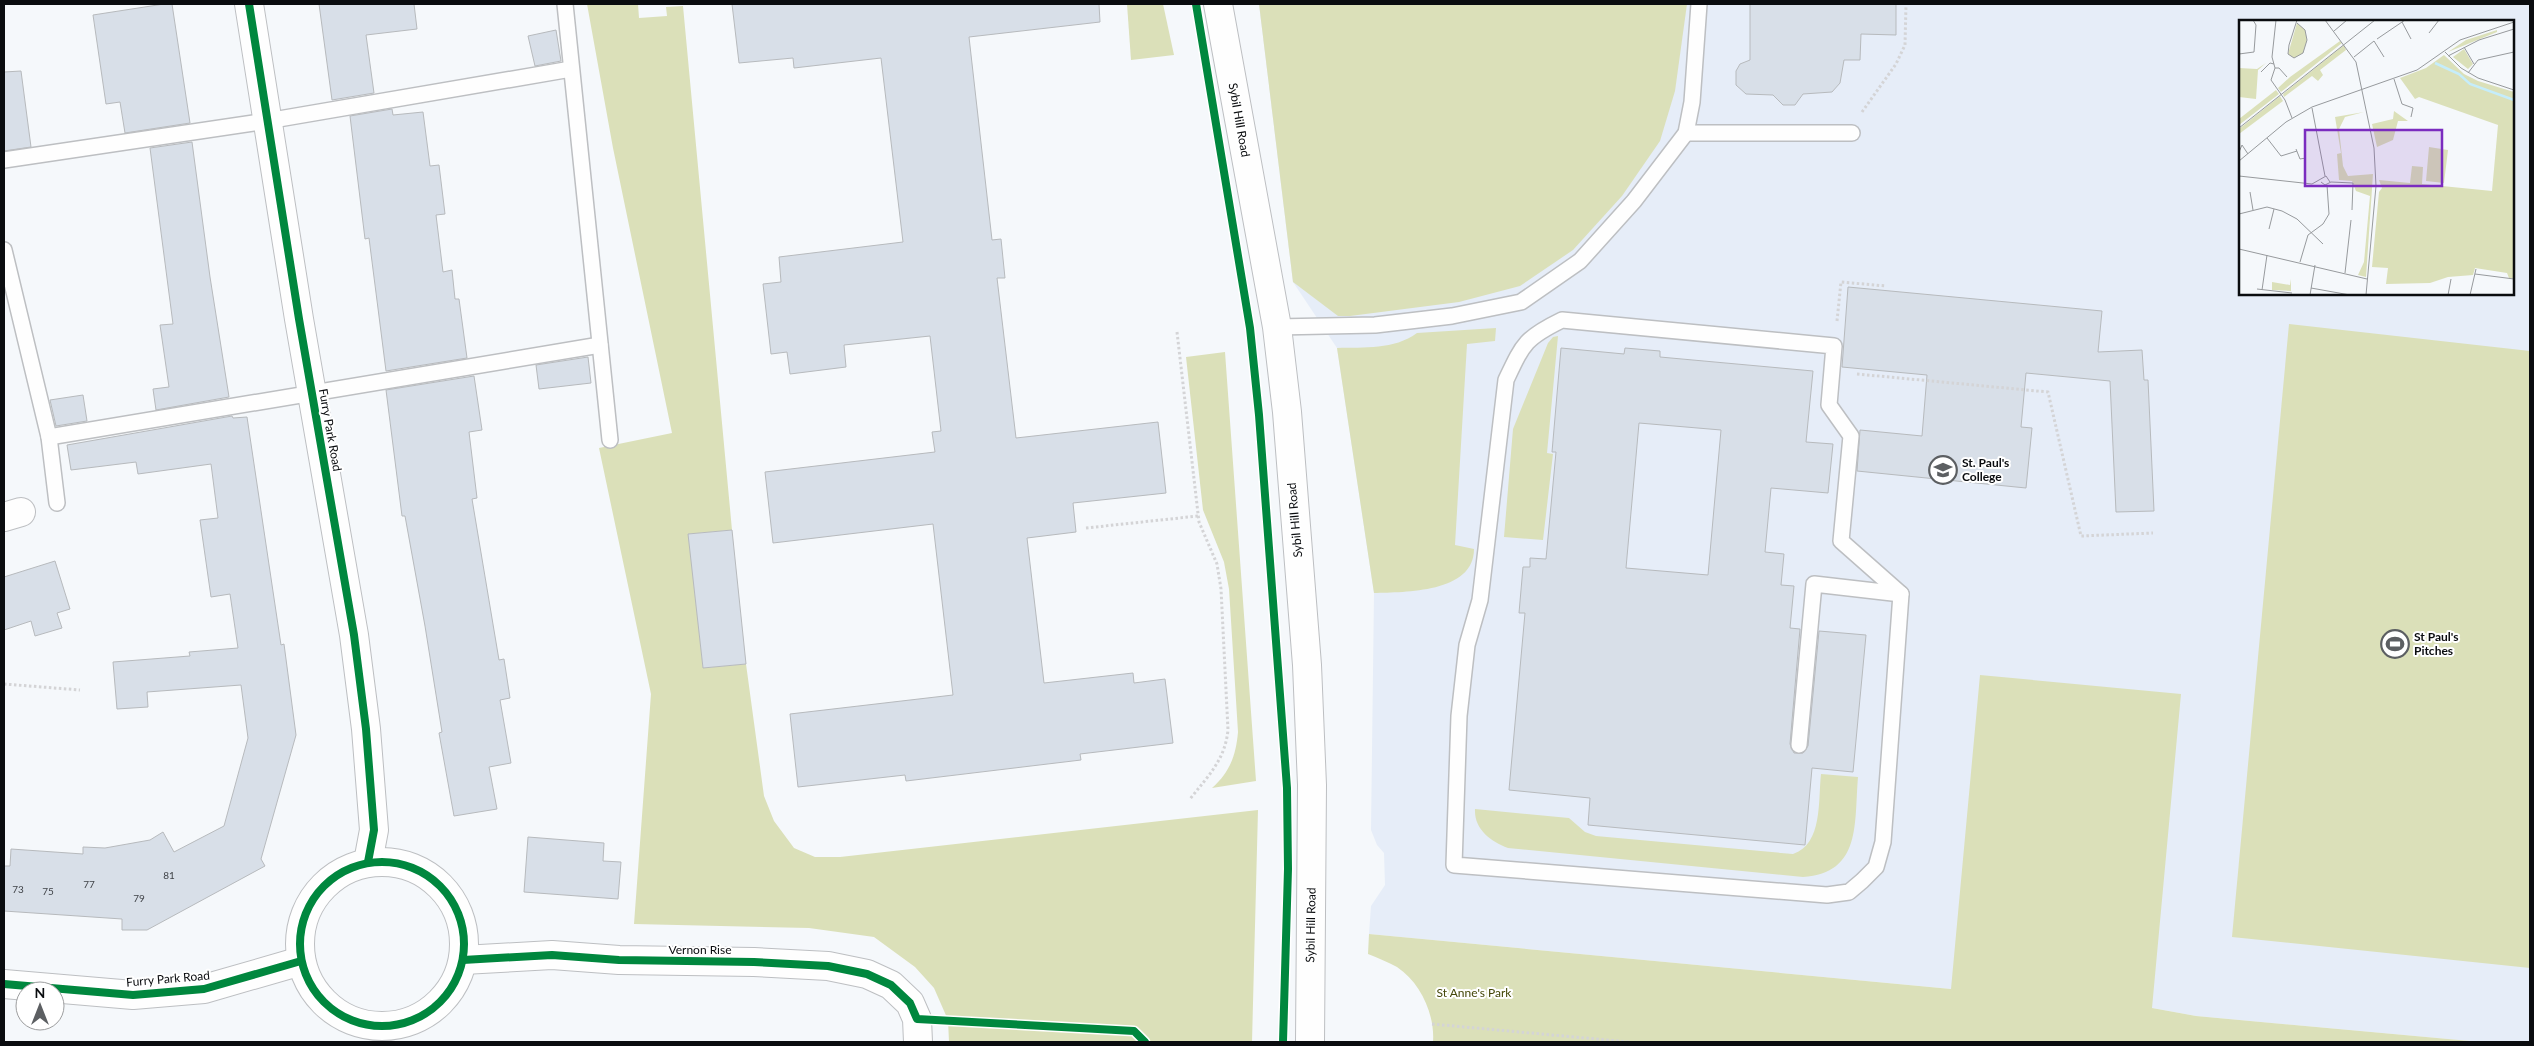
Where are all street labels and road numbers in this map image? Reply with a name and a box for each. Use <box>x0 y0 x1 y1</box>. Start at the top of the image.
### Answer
street label: Sybil Hill Road <box>1226 82 1253 158</box>
street label: Furry Park Road <box>316 387 345 473</box>
street label: Sybil Hill Road <box>1284 482 1305 558</box>
street label: Sybil Hill Road <box>1302 887 1319 963</box>
street label: Vernon Rise <box>668 942 732 957</box>
street label: Furry Park Road <box>126 967 210 990</box>

